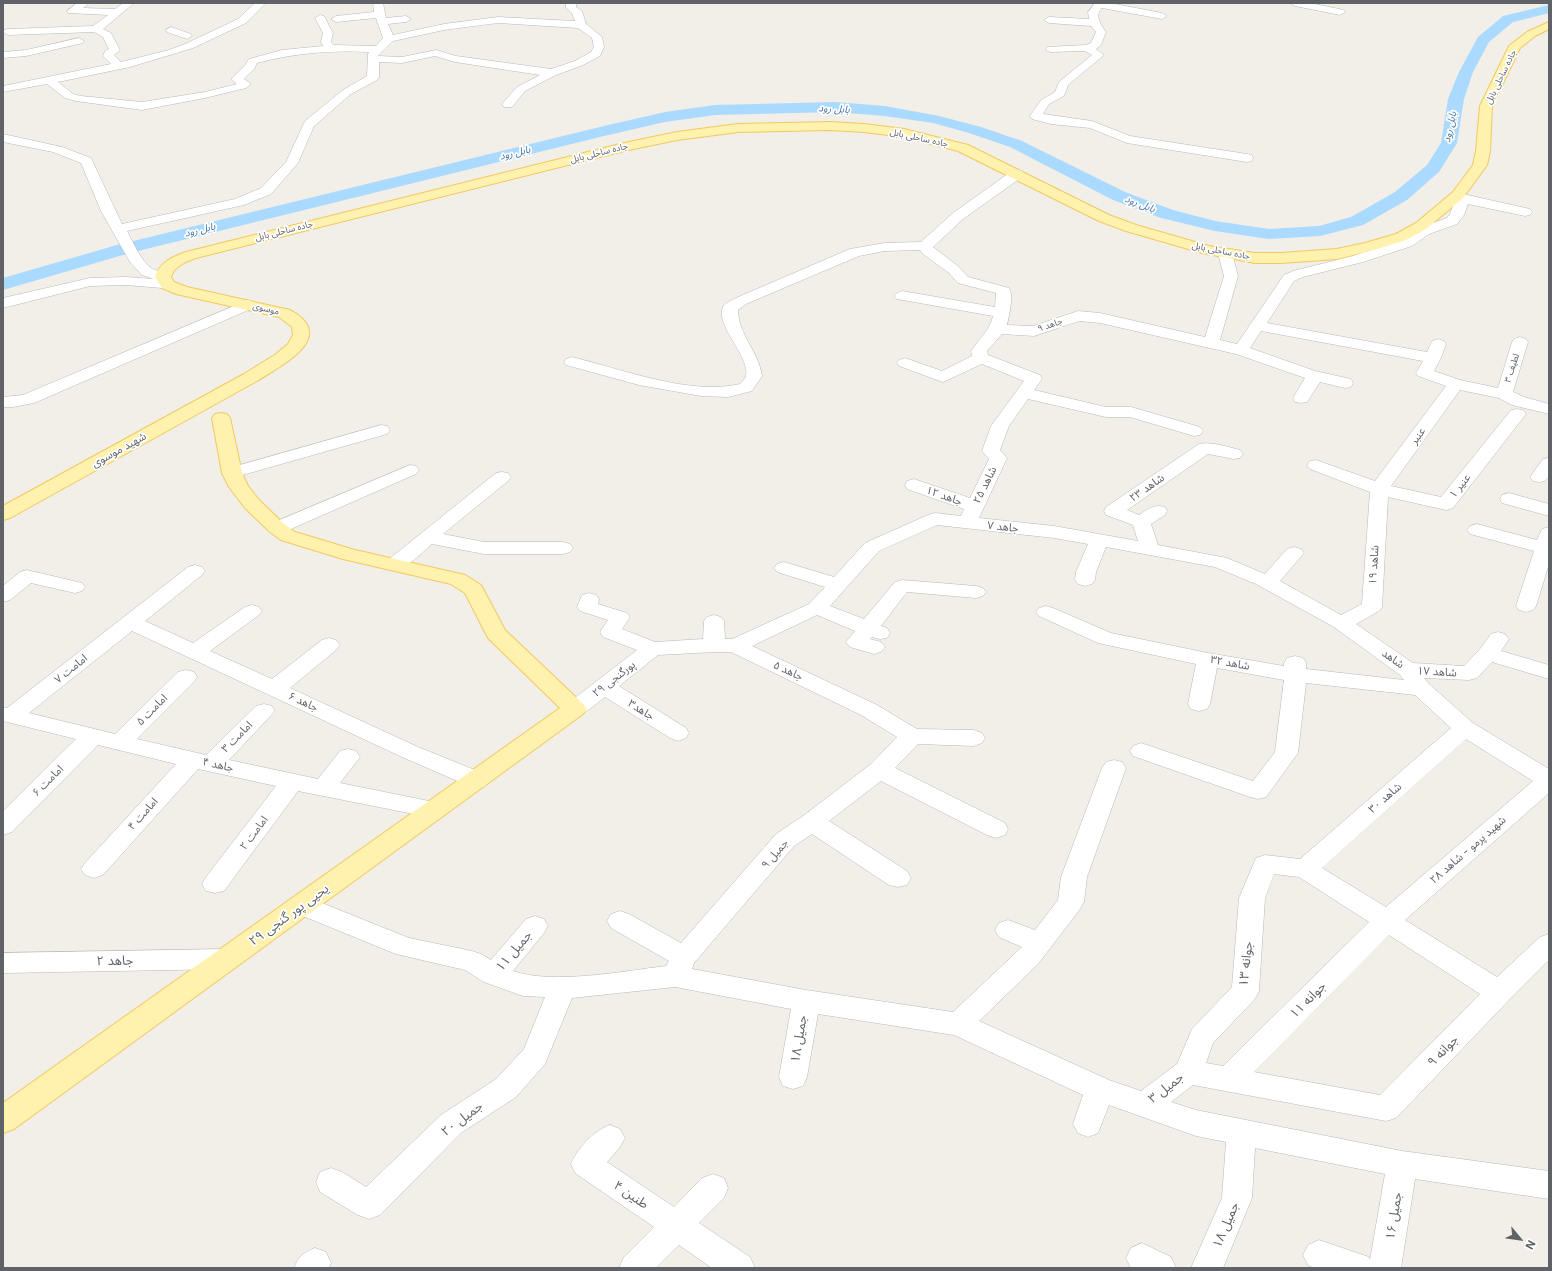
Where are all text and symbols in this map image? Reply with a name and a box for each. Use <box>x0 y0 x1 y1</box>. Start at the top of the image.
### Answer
street label: جاده ساحلی بابل <box>1483 48 1519 106</box>
water label: بابل رود <box>818 102 850 116</box>
water label: بابل رود <box>1441 110 1459 144</box>
street label: جاده ساحلی بابل <box>889 127 949 149</box>
street label: جاده ساحلی بابل <box>569 141 629 165</box>
water label: بابل رود <box>498 143 532 163</box>
water label: بابل رود <box>1123 193 1157 215</box>
street label: جاده ساحلی بابل <box>254 219 314 243</box>
water label: بابل رود <box>183 220 217 240</box>
street label: جاده ساحلی بابل <box>1191 240 1251 262</box>
street label: موسوی <box>252 301 280 317</box>
street label: جاهد ۹ <box>1036 316 1064 334</box>
street label: لطیف ۳ <box>1502 352 1522 384</box>
street label: عنبر <box>1408 425 1428 447</box>
street label: شهید موسوی <box>89 430 149 470</box>
street label: شاهد ۲۵ <box>970 464 1000 506</box>
street label: شاهد ۲۳ <box>1127 471 1167 505</box>
street label: عنیر ۱ <box>1446 471 1474 501</box>
street label: جاهد ۱۲ <box>924 484 964 508</box>
street label: جاهد ۷ <box>987 519 1019 535</box>
street label: شاهد ۱۹ <box>1366 545 1382 585</box>
street label: شاهد <box>1379 647 1407 671</box>
street label: امامت ۷ <box>52 652 90 686</box>
street label: شاهد ۳۲ <box>1209 653 1251 673</box>
street label: پورگنجی ۲۹ <box>590 658 638 700</box>
street label: جاهد ۵ <box>771 658 805 684</box>
street label: شاهد ۱۷ <box>1417 664 1457 680</box>
street label: جاهد ۶ <box>286 689 320 715</box>
street label: امامت ۵ <box>134 692 170 728</box>
street label: جاهد۳ <box>626 697 656 723</box>
street label: امامت ۳ <box>219 719 255 755</box>
street label: جاهد ۴ <box>201 755 235 775</box>
street label: امامت ۶ <box>30 763 66 799</box>
street label: شاهد ۳۰ <box>1366 780 1404 816</box>
street label: امامت ۴ <box>125 795 161 833</box>
street label: شهید پرمو - شاهد ۲۸ <box>1427 813 1509 887</box>
street label: امامت ۲ <box>237 814 271 852</box>
street label: جمیل ۹ <box>759 837 791 871</box>
street label: یحیی پور گنجی ۲۹ <box>246 881 332 949</box>
street label: جمیل ۱۱ <box>493 928 535 974</box>
street label: جوانه ۱۳ <box>1236 941 1256 987</box>
street label: جاهد ۲ <box>96 953 134 969</box>
street label: جوانه ۱۱ <box>1286 978 1330 1022</box>
street label: جمیل ۱۸ <box>788 1014 810 1064</box>
street label: جوانه ۹ <box>1424 1032 1462 1070</box>
street label: جمیل ۳ <box>1145 1069 1187 1107</box>
street label: جمیل ۲۰ <box>438 1098 486 1140</box>
street label: طنین ۴ <box>611 1178 651 1212</box>
street label: جمیل ۱۶ <box>1383 1191 1405 1241</box>
street label: جمیل ۱۸ <box>1209 1200 1243 1250</box>
north arrow <box>1500 1219 1540 1259</box>
text: N <box>1522 1238 1539 1252</box>

